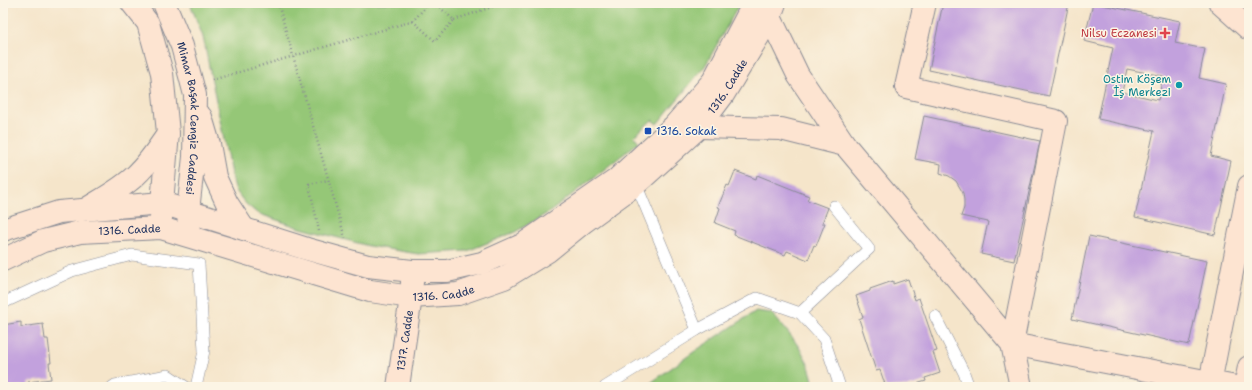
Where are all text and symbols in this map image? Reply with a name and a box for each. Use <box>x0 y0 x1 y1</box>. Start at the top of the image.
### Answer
place label: Nilsu Eczanesi <box>1081 26 1157 41</box>
marker: Nilsu Eczanesi <box>1160 28 1170 38</box>
street label: Mimar Başak Cengiz Caddesi <box>173 40 202 196</box>
street label: 1316. Cadde <box>704 56 751 117</box>
place label: Ostim Köşem İş Merkezi <box>1103 72 1172 100</box>
marker: Ostim Köşem İş Merkezi <box>1174 80 1184 90</box>
place label: 1316. Sokak <box>656 124 717 139</box>
marker: 1316. Sokak <box>643 126 653 136</box>
street label: 1316. Cadde <box>98 221 161 239</box>
street label: 1316. Cadde <box>412 282 477 305</box>
street label: 1317. Cadde <box>393 309 417 372</box>

